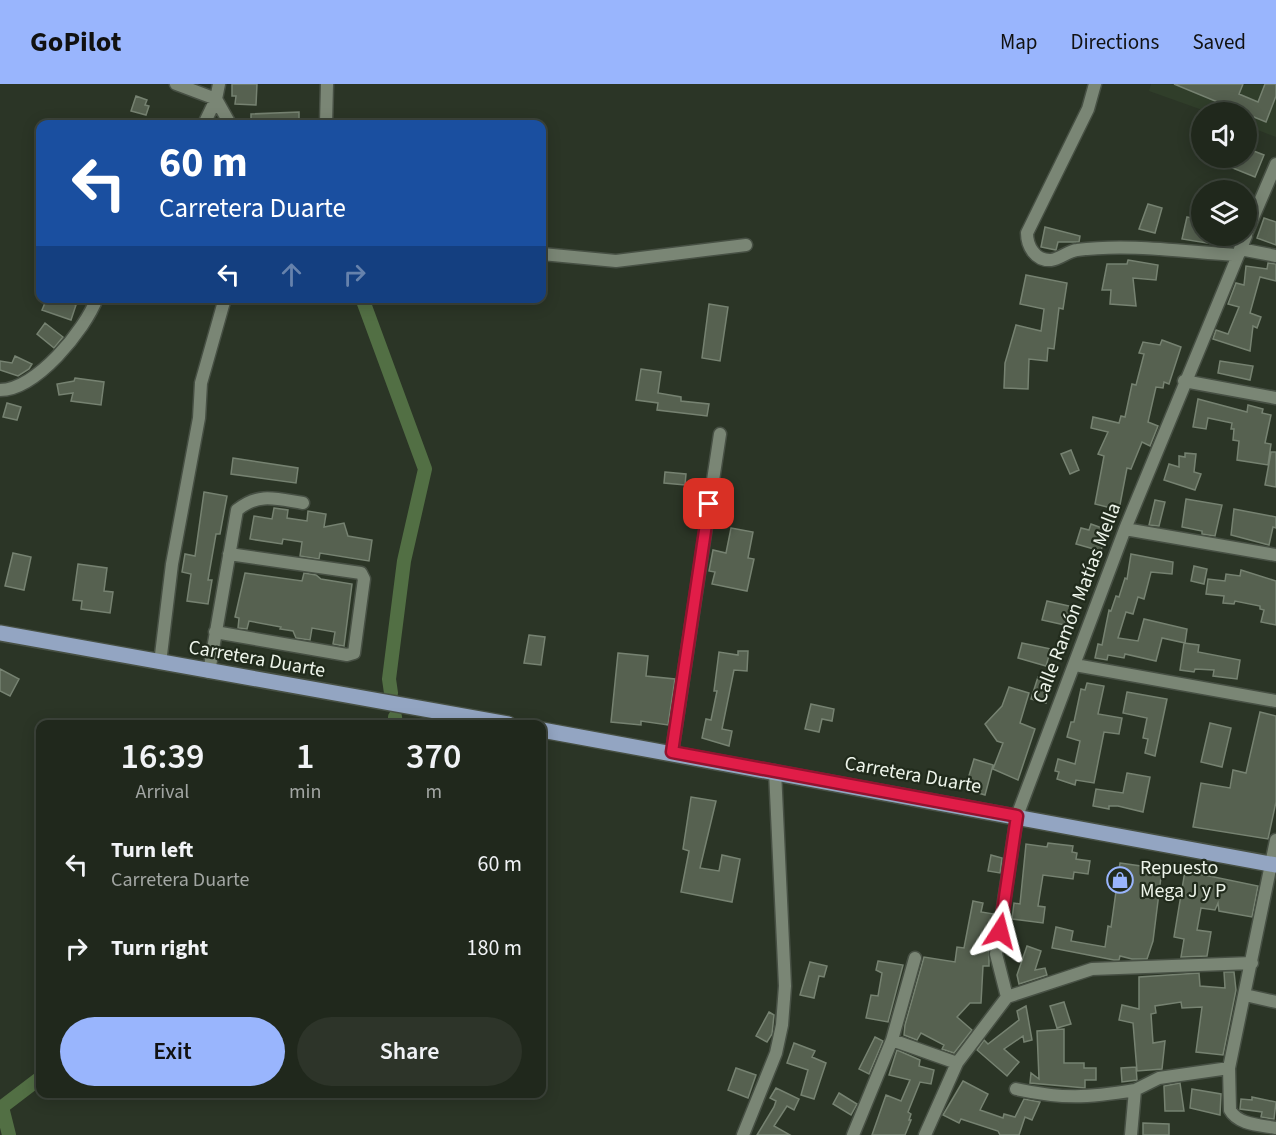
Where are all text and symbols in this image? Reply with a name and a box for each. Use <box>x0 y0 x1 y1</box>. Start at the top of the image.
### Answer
text: GoPilot <box>30 22 121 62</box>
text: Map <box>1000 27 1038 57</box>
text: Directions <box>1071 27 1159 57</box>
text: Saved <box>1192 27 1246 57</box>
map controls <box>1191 102 1257 246</box>
button: sound <box>1191 102 1257 168</box>
text: 60 m <box>159 133 248 193</box>
icon: left <box>60 144 138 222</box>
button: layers <box>1191 180 1257 246</box>
text: Carretera Duarte <box>159 189 346 228</box>
icon: left <box>212 258 245 291</box>
icon: ahead <box>275 258 308 291</box>
icon: right <box>338 258 371 291</box>
pin <box>683 478 734 529</box>
icon: arrive <box>692 487 725 520</box>
street label: Calle Ramón Matías Mella <box>1026 499 1128 707</box>
street label: Carretera Duarte <box>186 633 328 685</box>
text: 16:39 <box>121 731 204 782</box>
text: 1 <box>296 731 314 782</box>
text: 370 <box>406 731 461 782</box>
street label: Carretera Duarte <box>842 749 984 801</box>
text: Arrival <box>136 778 189 806</box>
text: min <box>289 778 321 806</box>
text: m <box>425 778 442 806</box>
text: Turn left <box>111 834 193 866</box>
icon: left <box>60 848 93 881</box>
text: 60 m <box>477 848 522 880</box>
place label: Repuesto Mega J y P <box>1140 854 1226 905</box>
shop icon: Repuesto Mega J y P <box>1105 865 1135 895</box>
text: Carretera Duarte <box>111 866 249 894</box>
position arrow <box>968 899 1032 963</box>
icon: right <box>60 932 93 965</box>
text: Turn right <box>111 932 208 964</box>
text: 180 m <box>467 932 522 964</box>
button: Exit <box>60 1017 285 1086</box>
button: Share <box>297 1017 522 1086</box>

